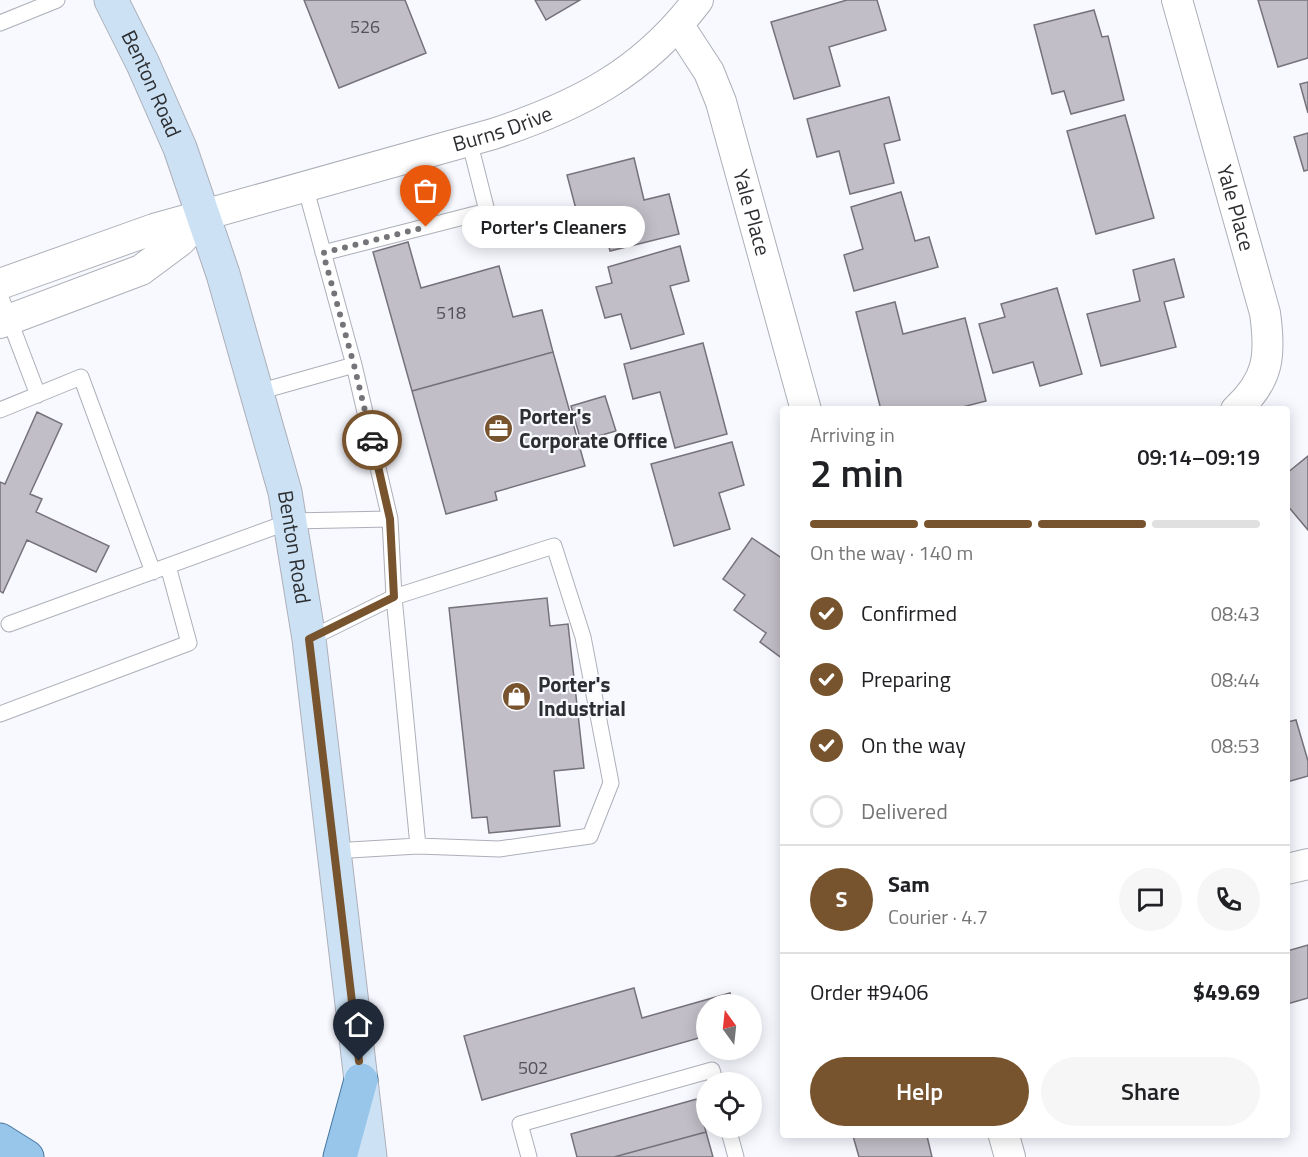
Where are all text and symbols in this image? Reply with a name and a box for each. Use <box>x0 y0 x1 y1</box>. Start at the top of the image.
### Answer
house number: 526 <box>350 13 380 40</box>
street label: Benton Road <box>114 24 190 142</box>
street label: Burns Drive <box>449 97 557 160</box>
street label: Yale Place <box>1209 161 1264 254</box>
pin <box>400 165 451 227</box>
street label: Yale Place <box>725 166 780 259</box>
icon: bag <box>409 174 442 207</box>
callout: Porter's Cleaners <box>462 206 645 248</box>
text: Porter's Cleaners <box>480 211 627 242</box>
house number: 518 <box>436 299 466 326</box>
place label: Porter's Corporate Office <box>519 400 667 456</box>
courier <box>342 410 402 470</box>
office icon: Porter's Corporate Office <box>482 413 514 445</box>
text: Arriving in <box>810 419 895 450</box>
icon: car <box>356 424 389 457</box>
text: 09:14–09:19 <box>1137 440 1260 474</box>
text: 2 min <box>810 443 904 502</box>
street label: Benton Road <box>270 488 320 606</box>
text: On the way · 140 m <box>810 537 973 568</box>
text: Confirmed <box>861 596 957 630</box>
icon: check <box>810 597 843 630</box>
text: 08:43 <box>1211 598 1260 629</box>
text: Preparing <box>861 662 951 696</box>
icon: check <box>810 663 843 696</box>
text: 08:44 <box>1211 664 1260 695</box>
place label: Porter's Industrial <box>538 668 626 724</box>
shop icon: Porter's Industrial <box>501 681 533 713</box>
text: On the way <box>861 728 966 762</box>
icon: check <box>810 729 843 762</box>
text: 08:53 <box>1211 730 1260 761</box>
text: Delivered <box>861 794 948 828</box>
text: Sam <box>888 867 930 901</box>
button: chat <box>1119 868 1182 931</box>
button: phone <box>1197 868 1260 931</box>
text: S <box>836 882 847 916</box>
text: Courier · 4.7 <box>888 901 988 932</box>
text: Order #9406 <box>810 975 929 1009</box>
text: $49.69 <box>1193 975 1260 1009</box>
north arrow <box>696 994 762 1060</box>
map controls <box>696 994 762 1138</box>
pin <box>333 999 384 1061</box>
icon: home <box>342 1008 375 1041</box>
house number: 502 <box>518 1054 548 1081</box>
button: Help <box>810 1057 1029 1126</box>
button: Share <box>1041 1057 1260 1126</box>
button: locate <box>696 1072 762 1138</box>

